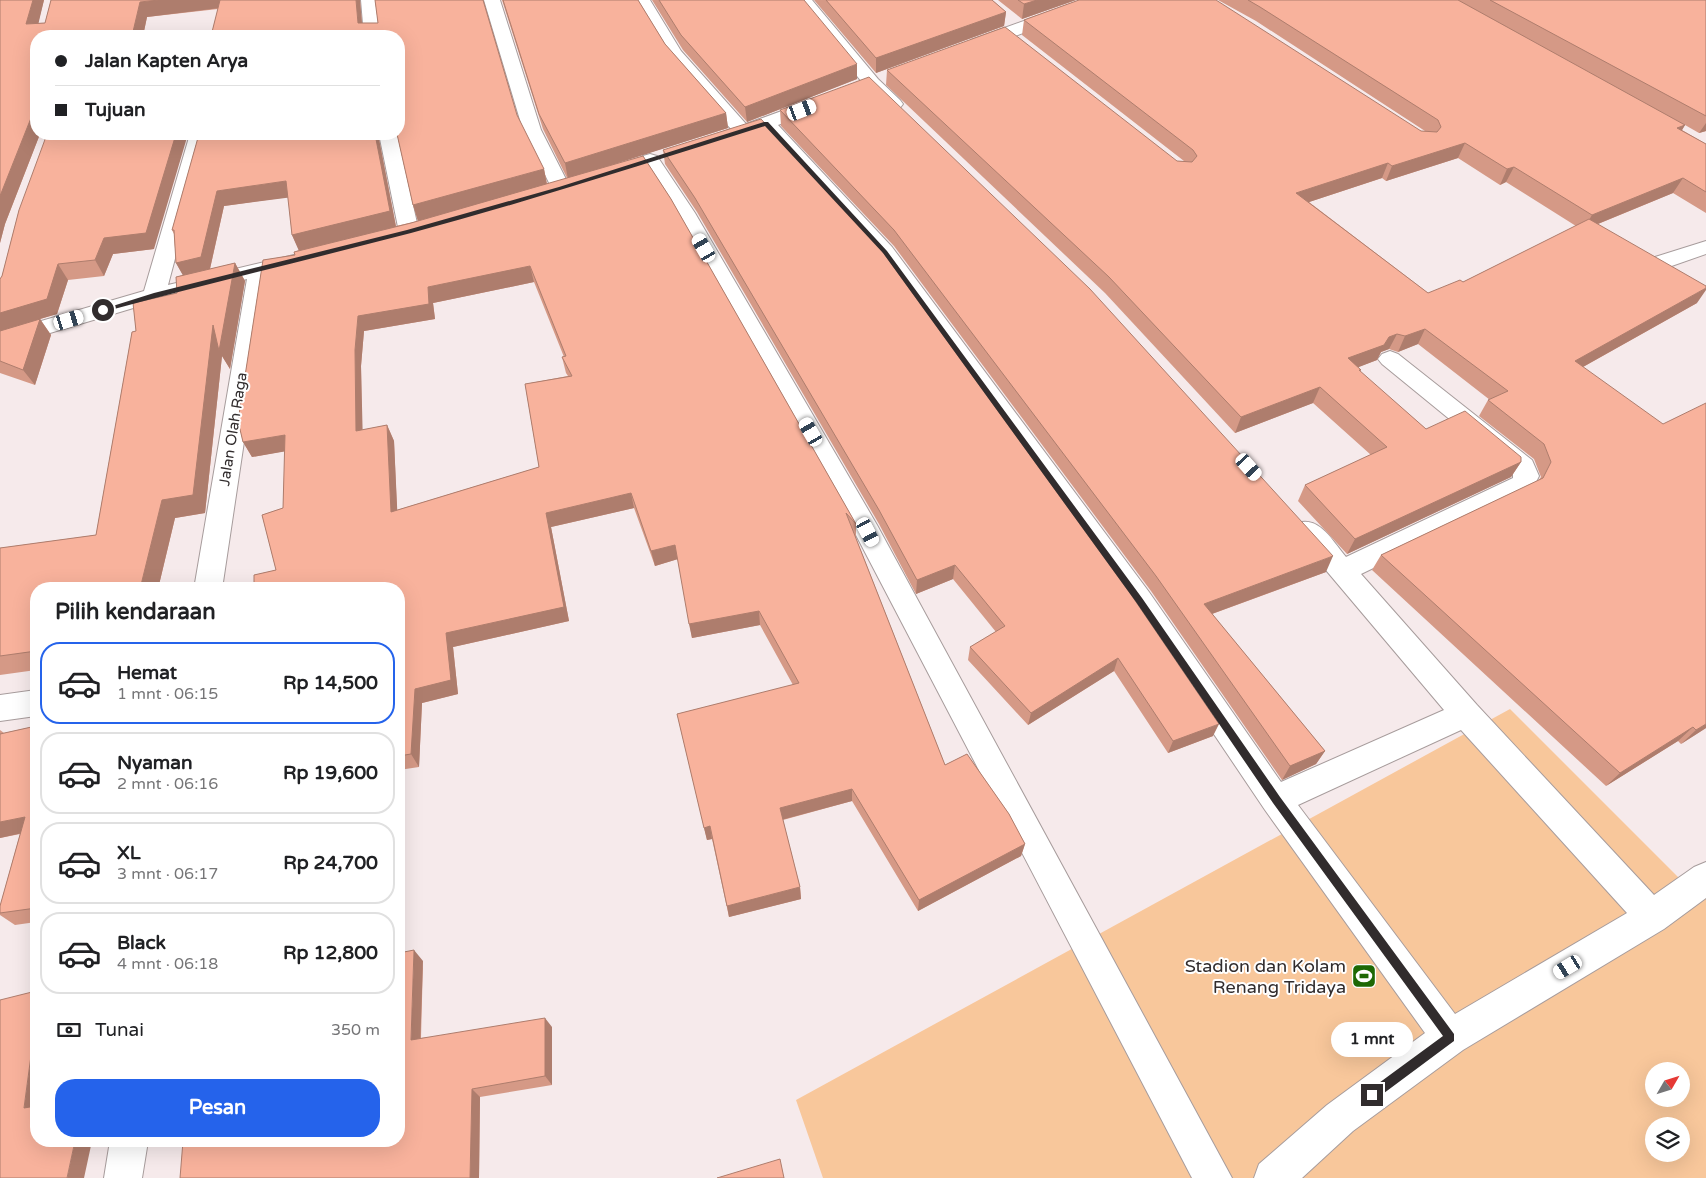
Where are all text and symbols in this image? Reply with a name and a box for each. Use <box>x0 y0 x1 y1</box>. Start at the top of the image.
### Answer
text: Jalan Kapten Arya <box>85 50 248 72</box>
car <box>785 98 818 122</box>
text: Tujuan <box>85 99 146 121</box>
car <box>690 231 717 265</box>
route start <box>92 299 114 321</box>
car <box>52 308 85 332</box>
street label: Jalan Olah Raga <box>215 371 251 487</box>
car <box>797 415 824 449</box>
car <box>1233 451 1264 483</box>
car <box>854 515 881 549</box>
text: Pilih kendaraan <box>55 599 216 625</box>
icon: car <box>57 661 102 706</box>
text: Hemat <box>117 662 177 684</box>
text: Rp 14,500 <box>283 672 378 694</box>
text: 1 mnt · 06:15 <box>117 684 218 704</box>
icon: car <box>57 751 102 796</box>
text: Nyaman <box>117 752 193 774</box>
text: Rp 19,600 <box>283 762 378 784</box>
text: 2 mnt · 06:16 <box>117 774 218 794</box>
icon: car <box>57 841 102 886</box>
text: XL <box>117 842 141 864</box>
text: Rp 24,700 <box>283 852 378 874</box>
text: 3 mnt · 06:17 <box>117 864 218 884</box>
icon: car <box>57 931 102 976</box>
text: Black <box>117 932 166 954</box>
text: Rp 12,800 <box>283 942 378 964</box>
car <box>1551 953 1584 981</box>
text: 4 mnt · 06:18 <box>117 954 218 974</box>
place label: Stadion dan Kolam Renang Tridaya <box>1185 955 1346 998</box>
sports icon: Stadion dan Kolam Renang Tridaya <box>1351 963 1377 989</box>
icon: cash <box>55 1016 83 1044</box>
text: Tunai <box>95 1019 144 1041</box>
text: 350 m <box>331 1020 380 1040</box>
callout: 1 mnt <box>1331 1022 1413 1058</box>
text: 1 mnt <box>1350 1029 1394 1049</box>
north arrow <box>1645 1062 1690 1108</box>
map controls <box>1645 1062 1690 1162</box>
button: Pesan <box>55 1079 380 1137</box>
route end <box>1361 1084 1383 1106</box>
button: layers <box>1645 1117 1690 1162</box>

